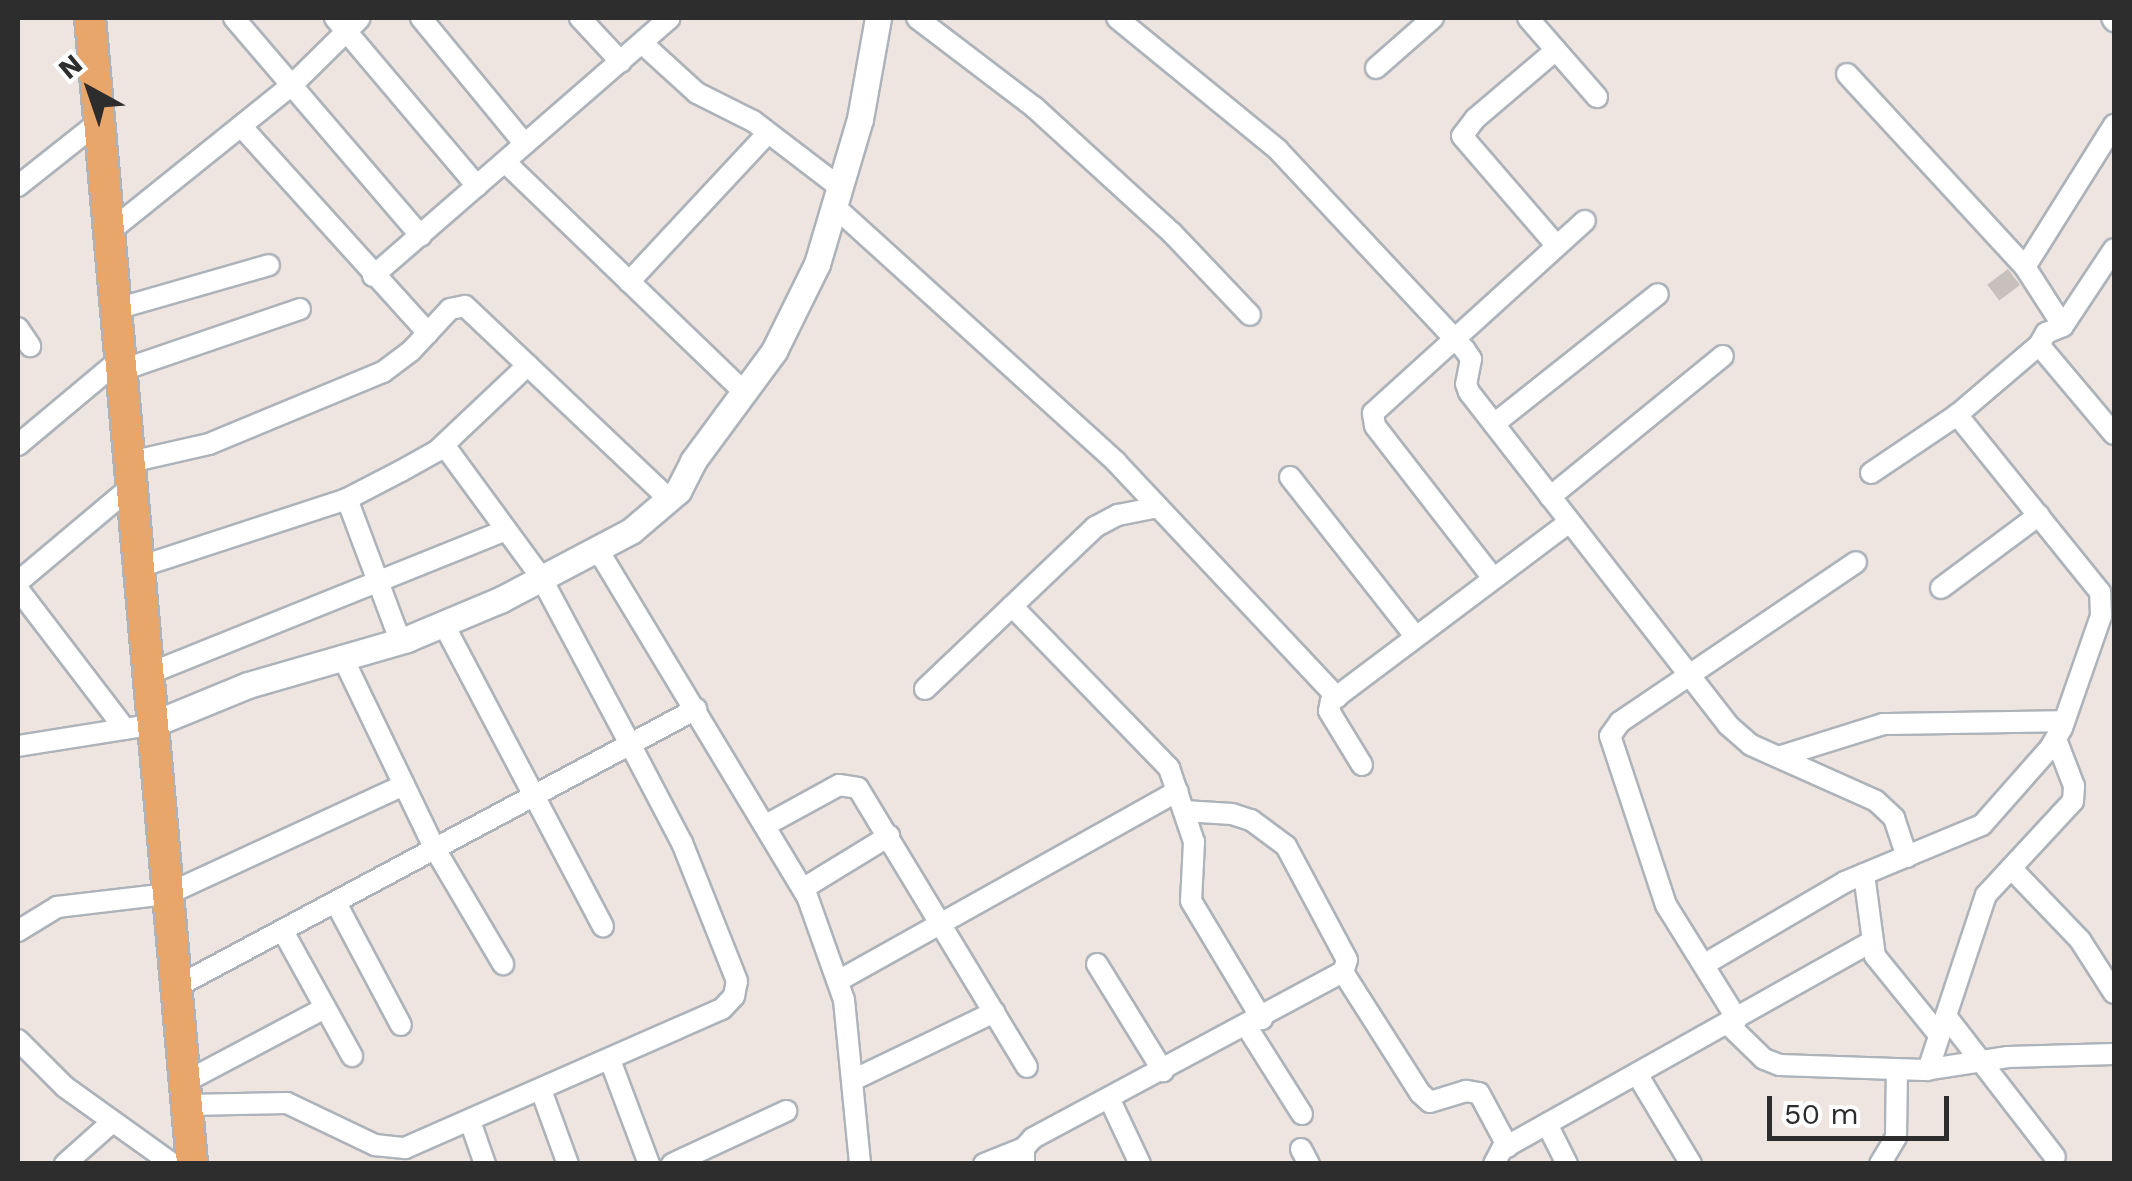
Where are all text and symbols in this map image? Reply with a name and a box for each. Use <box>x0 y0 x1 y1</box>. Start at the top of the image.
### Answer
north arrow <box>40 40 140 140</box>
text: N <box>52 47 89 86</box>
scale bar <box>1772 1076 1954 1138</box>
text: 50 m <box>1784 1096 1859 1131</box>

